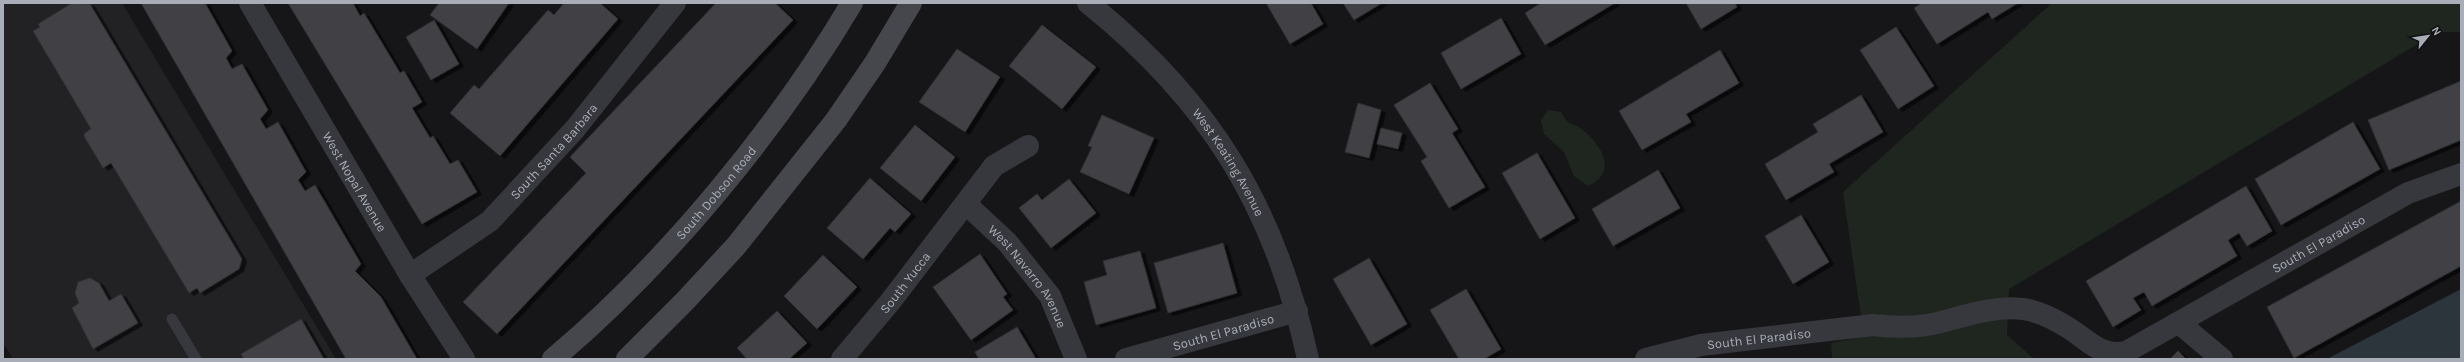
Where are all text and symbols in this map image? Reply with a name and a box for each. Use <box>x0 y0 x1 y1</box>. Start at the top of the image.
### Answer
north arrow <box>2408 16 2448 56</box>
text: N <box>2429 25 2444 38</box>
street label: South Santa Barbara <box>507 100 600 202</box>
street label: West Keating Avenue <box>1190 105 1268 219</box>
street label: West Nopal Avenue <box>320 129 390 234</box>
street label: South Dobson Road <box>672 143 759 242</box>
street label: South El Paradiso <box>2269 211 2368 276</box>
street label: West Navarro Avenue <box>985 221 1070 330</box>
street label: South Yucca <box>876 249 933 316</box>
street label: South El Paradiso <box>1171 310 1276 353</box>
street label: South El Paradiso <box>1706 325 1812 352</box>

